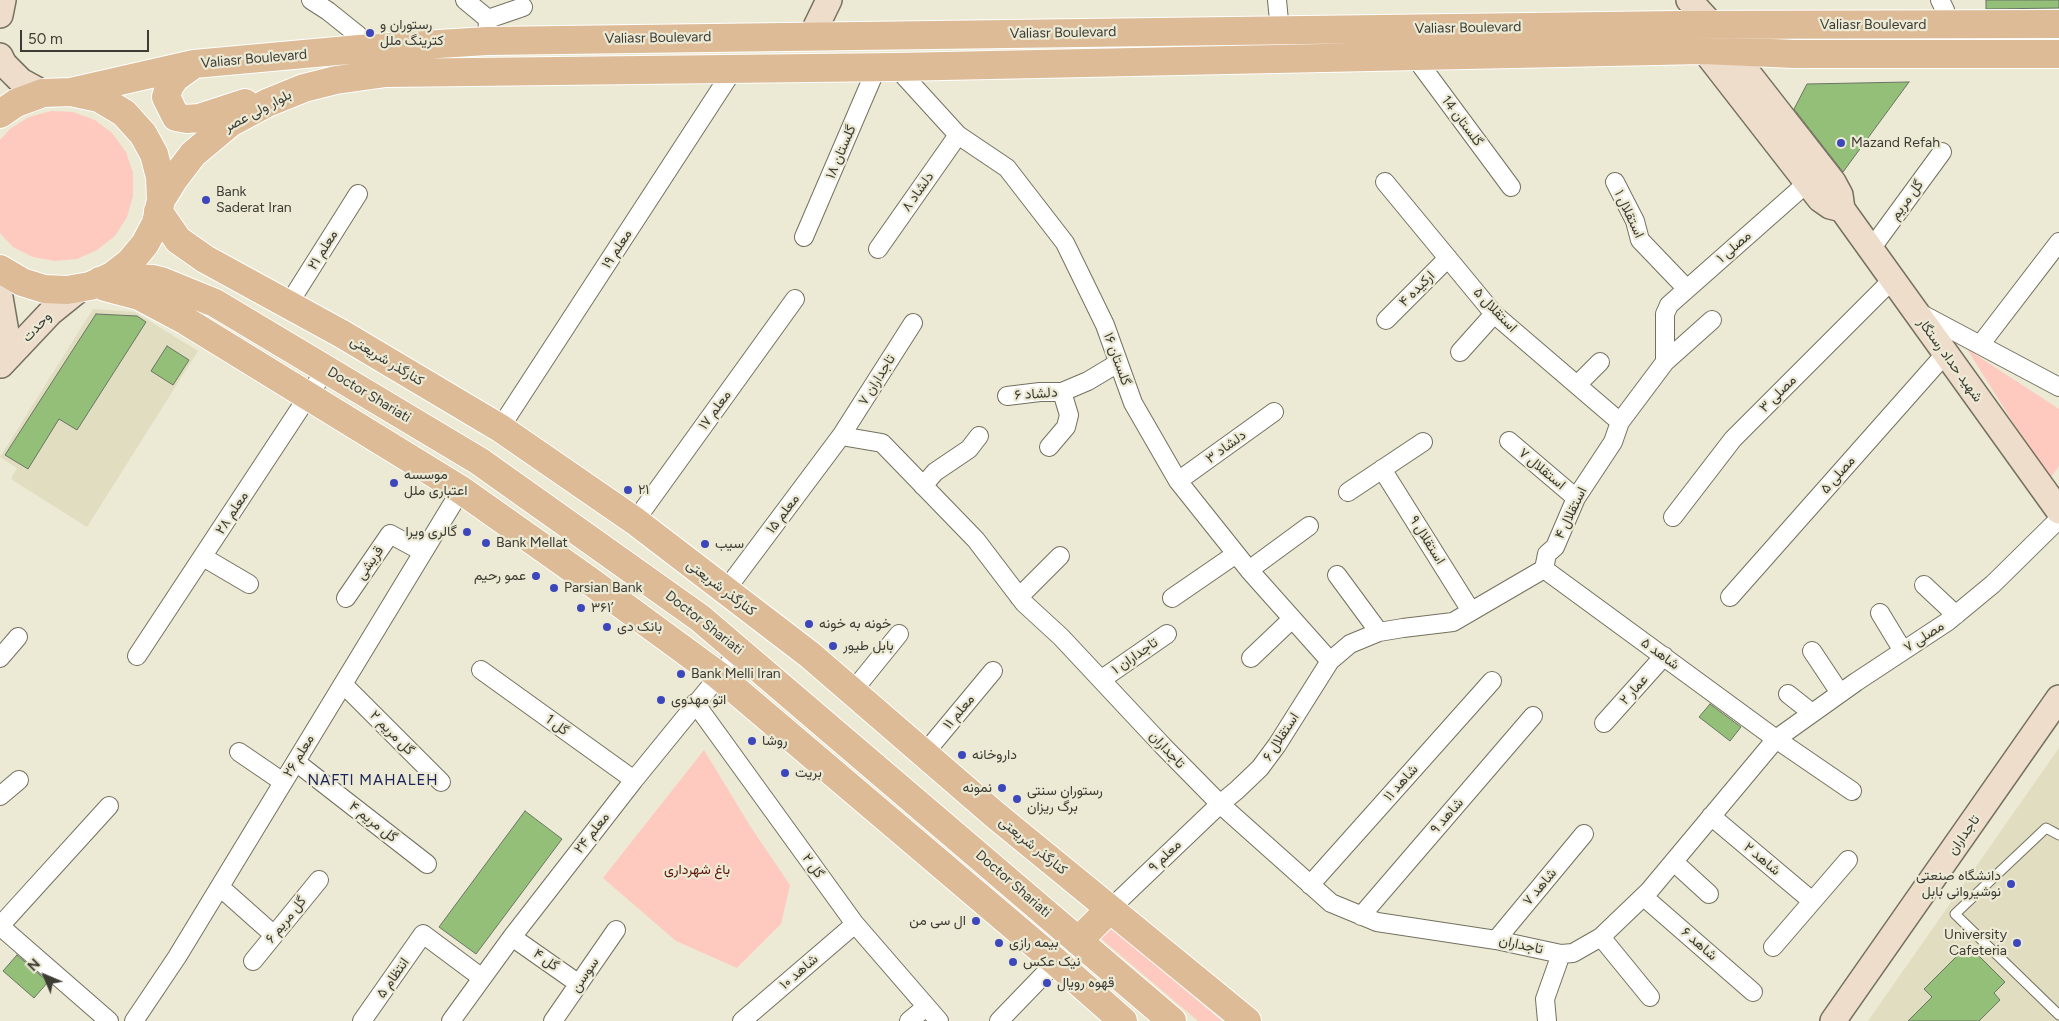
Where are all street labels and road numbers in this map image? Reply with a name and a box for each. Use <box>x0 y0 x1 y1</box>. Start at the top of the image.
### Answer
street label: Valiasr Boulevard <box>1820 17 1926 33</box>
street label: Valiasr Boulevard <box>1415 19 1521 37</box>
street label: Valiasr Boulevard <box>1010 24 1116 42</box>
street label: Valiasr Boulevard <box>605 29 711 47</box>
street label: Valiasr Boulevard <box>200 46 308 72</box>
street label: بلوار ولی عصر <box>221 86 295 136</box>
street label: گلستان 14 <box>1438 92 1486 150</box>
street label: گلستان ۱۸ <box>822 123 860 181</box>
street label: دلشاد ۸ <box>898 169 938 215</box>
street label: گل مریم <box>1887 177 1927 223</box>
street label: استقلال ۱ <box>1611 187 1647 241</box>
street label: معلم ۱۹ <box>598 226 636 272</box>
street label: معلم ۲۱ <box>304 227 342 273</box>
street label: مصلی ۱ <box>1713 227 1755 267</box>
street label: ارکیده ۴ <box>1396 268 1438 310</box>
street label: استقلال ۵ <box>1470 284 1520 336</box>
street label: وحدت <box>19 308 55 346</box>
street label: شهید حداد رستگار <box>1914 315 1986 405</box>
street label: گلستان ۱۶ <box>1100 330 1134 388</box>
street label: کنارگذر شریعتی <box>347 332 427 390</box>
street label: تاجداران ۷ <box>855 352 899 408</box>
street label: Doctor Shariati <box>324 364 414 426</box>
street label: مصلی ۳ <box>1756 372 1800 416</box>
street label: دلشاد ۶ <box>1014 384 1058 404</box>
street label: معلم ۱۷ <box>695 387 735 433</box>
street label: دلشاد ۳ <box>1203 427 1249 467</box>
street label: استقلال ۷ <box>1515 445 1569 493</box>
street label: مصلی ۵ <box>1817 453 1859 497</box>
street label: استقلال ۴ <box>1551 484 1591 542</box>
street label: معلم ۲۸ <box>212 488 252 538</box>
street label: معلم ۱۵ <box>763 491 803 537</box>
street label: استقلال ۹ <box>1406 513 1448 567</box>
street label: قریشی <box>353 543 387 583</box>
street label: کنارگذر شریعتی <box>683 556 759 620</box>
street label: Doctor Shariati <box>662 587 746 659</box>
street label: مصلی ۷ <box>1901 618 1947 656</box>
street label: تاجداران ۱ <box>1109 634 1161 678</box>
street label: شاهد ۵ <box>1637 634 1683 674</box>
street label: عمار ۲ <box>1616 672 1652 708</box>
street label: معلم ۱۱ <box>940 691 978 733</box>
street label: گل مریم ۲ <box>366 707 418 759</box>
street label: استقلال ۶ <box>1259 710 1303 764</box>
street label: گل 1 <box>542 711 572 739</box>
street label: تاجداران <box>1146 728 1188 772</box>
street label: معلم ۲۶ <box>280 732 318 780</box>
street label: شاهد ۱۱ <box>1380 761 1422 805</box>
street label: شاهد ۹ <box>1427 795 1467 837</box>
street label: گل مریم ۴ <box>346 798 400 846</box>
street label: معلم ۲۴ <box>571 809 613 857</box>
street label: تاجداران <box>1944 812 1984 858</box>
street label: کنارگذر شریعتی <box>995 813 1071 879</box>
street label: معلم ۹ <box>1145 836 1185 876</box>
street label: شاهد ۲ <box>1740 839 1784 879</box>
street label: Doctor Shariati <box>972 847 1054 921</box>
street label: گل ۲ <box>798 850 828 882</box>
street label: شاهد ۷ <box>1520 865 1560 909</box>
street label: گل مریم ۶ <box>262 893 310 947</box>
street label: شاهد ۶ <box>1678 924 1720 964</box>
street label: تاجداران <box>1497 932 1545 958</box>
street label: گل ۴ <box>530 945 562 975</box>
street label: شاهد ۱۰ <box>776 951 822 993</box>
street label: سوسن <box>567 954 603 996</box>
street label: انتظام ۵ <box>373 955 413 1001</box>

